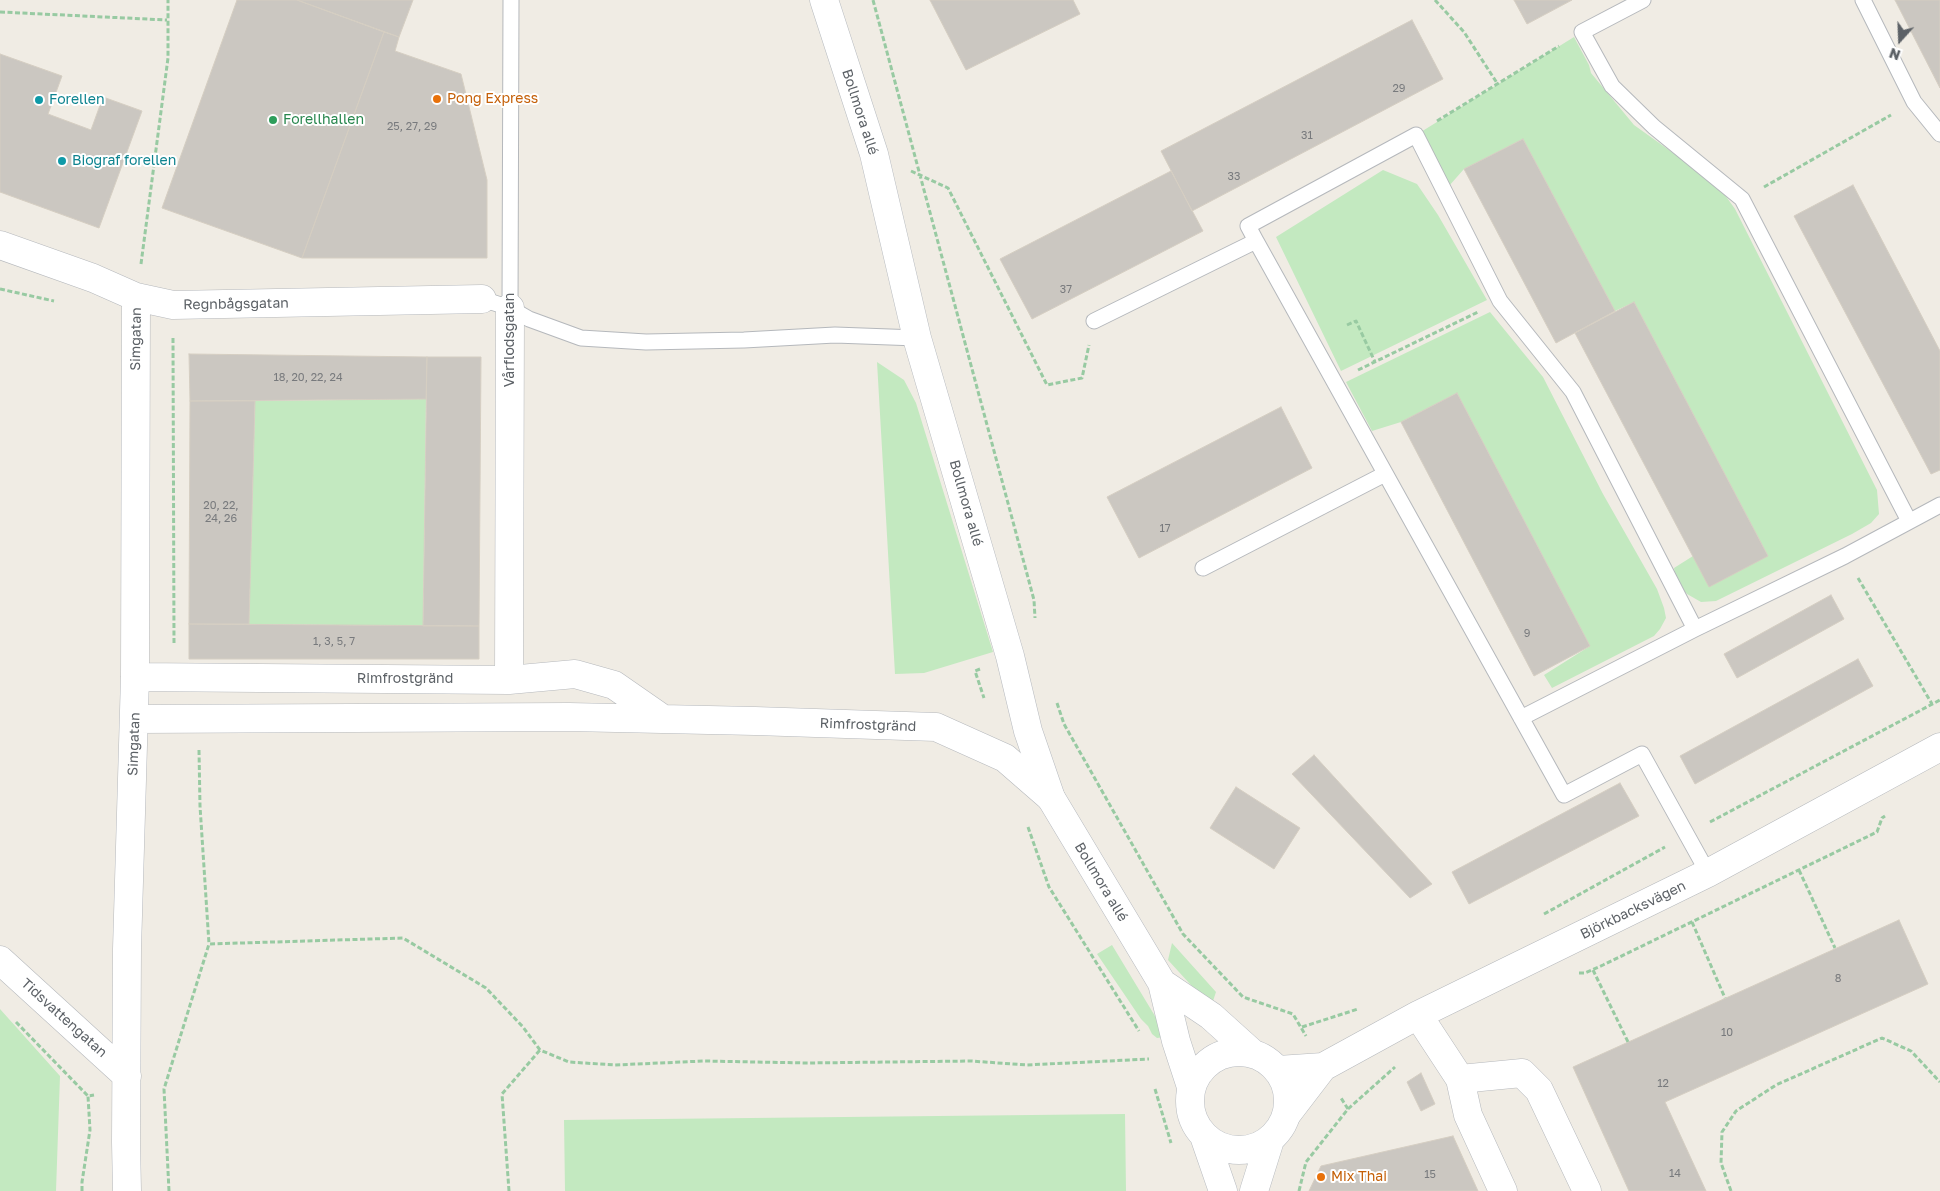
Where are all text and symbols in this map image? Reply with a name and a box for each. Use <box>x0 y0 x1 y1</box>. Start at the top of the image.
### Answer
north arrow <box>1875 15 1925 65</box>
text: N <box>1887 45 1903 64</box>
street label: Bollmora allé <box>838 67 882 157</box>
house number: 29 <box>1392 82 1406 96</box>
place label: Pong Express <box>447 91 538 107</box>
place label: Forellen <box>49 92 105 108</box>
marker: Pong Express <box>431 93 443 105</box>
marker: Forellen <box>33 94 45 106</box>
place label: Forellhallen <box>283 112 364 128</box>
marker: Forellhallen <box>267 114 279 126</box>
house number: 25, 27, 29 <box>387 120 437 134</box>
house number: 31 <box>1301 129 1313 143</box>
place label: Biograf forellen <box>72 153 176 169</box>
marker: Biograf forellen <box>56 155 68 167</box>
house number: 33 <box>1228 170 1240 184</box>
house number: 37 <box>1060 283 1072 297</box>
street label: Vårflodsgatan <box>502 293 518 387</box>
street label: Regnbågsgatan <box>183 295 289 313</box>
street label: Simgatan <box>127 307 145 371</box>
house number: 18, 20, 22, 24 <box>273 371 343 385</box>
street label: Bollmora allé <box>946 458 986 548</box>
house number: 20, 22, 24, 26 <box>203 499 239 525</box>
house number: 17 <box>1159 522 1171 536</box>
house number: 9 <box>1524 627 1530 641</box>
house number: 1, 3, 5, 7 <box>313 635 355 649</box>
street label: Rimfrostgränd <box>357 671 453 687</box>
street label: Simgatan <box>124 712 144 776</box>
street label: Rimfrostgränd <box>819 715 917 735</box>
street label: Bollmora allé <box>1071 839 1131 925</box>
street label: Björkbacksvägen <box>1578 877 1688 943</box>
house number: 8 <box>1835 972 1841 986</box>
street label: Tidsvattengatan <box>18 975 110 1061</box>
house number: 10 <box>1721 1026 1733 1040</box>
house number: 12 <box>1657 1077 1669 1091</box>
house number: 14 <box>1669 1167 1681 1181</box>
house number: 15 <box>1424 1168 1436 1182</box>
place label: Mix Thai <box>1331 1169 1387 1185</box>
marker: Mix Thai <box>1315 1171 1327 1183</box>

